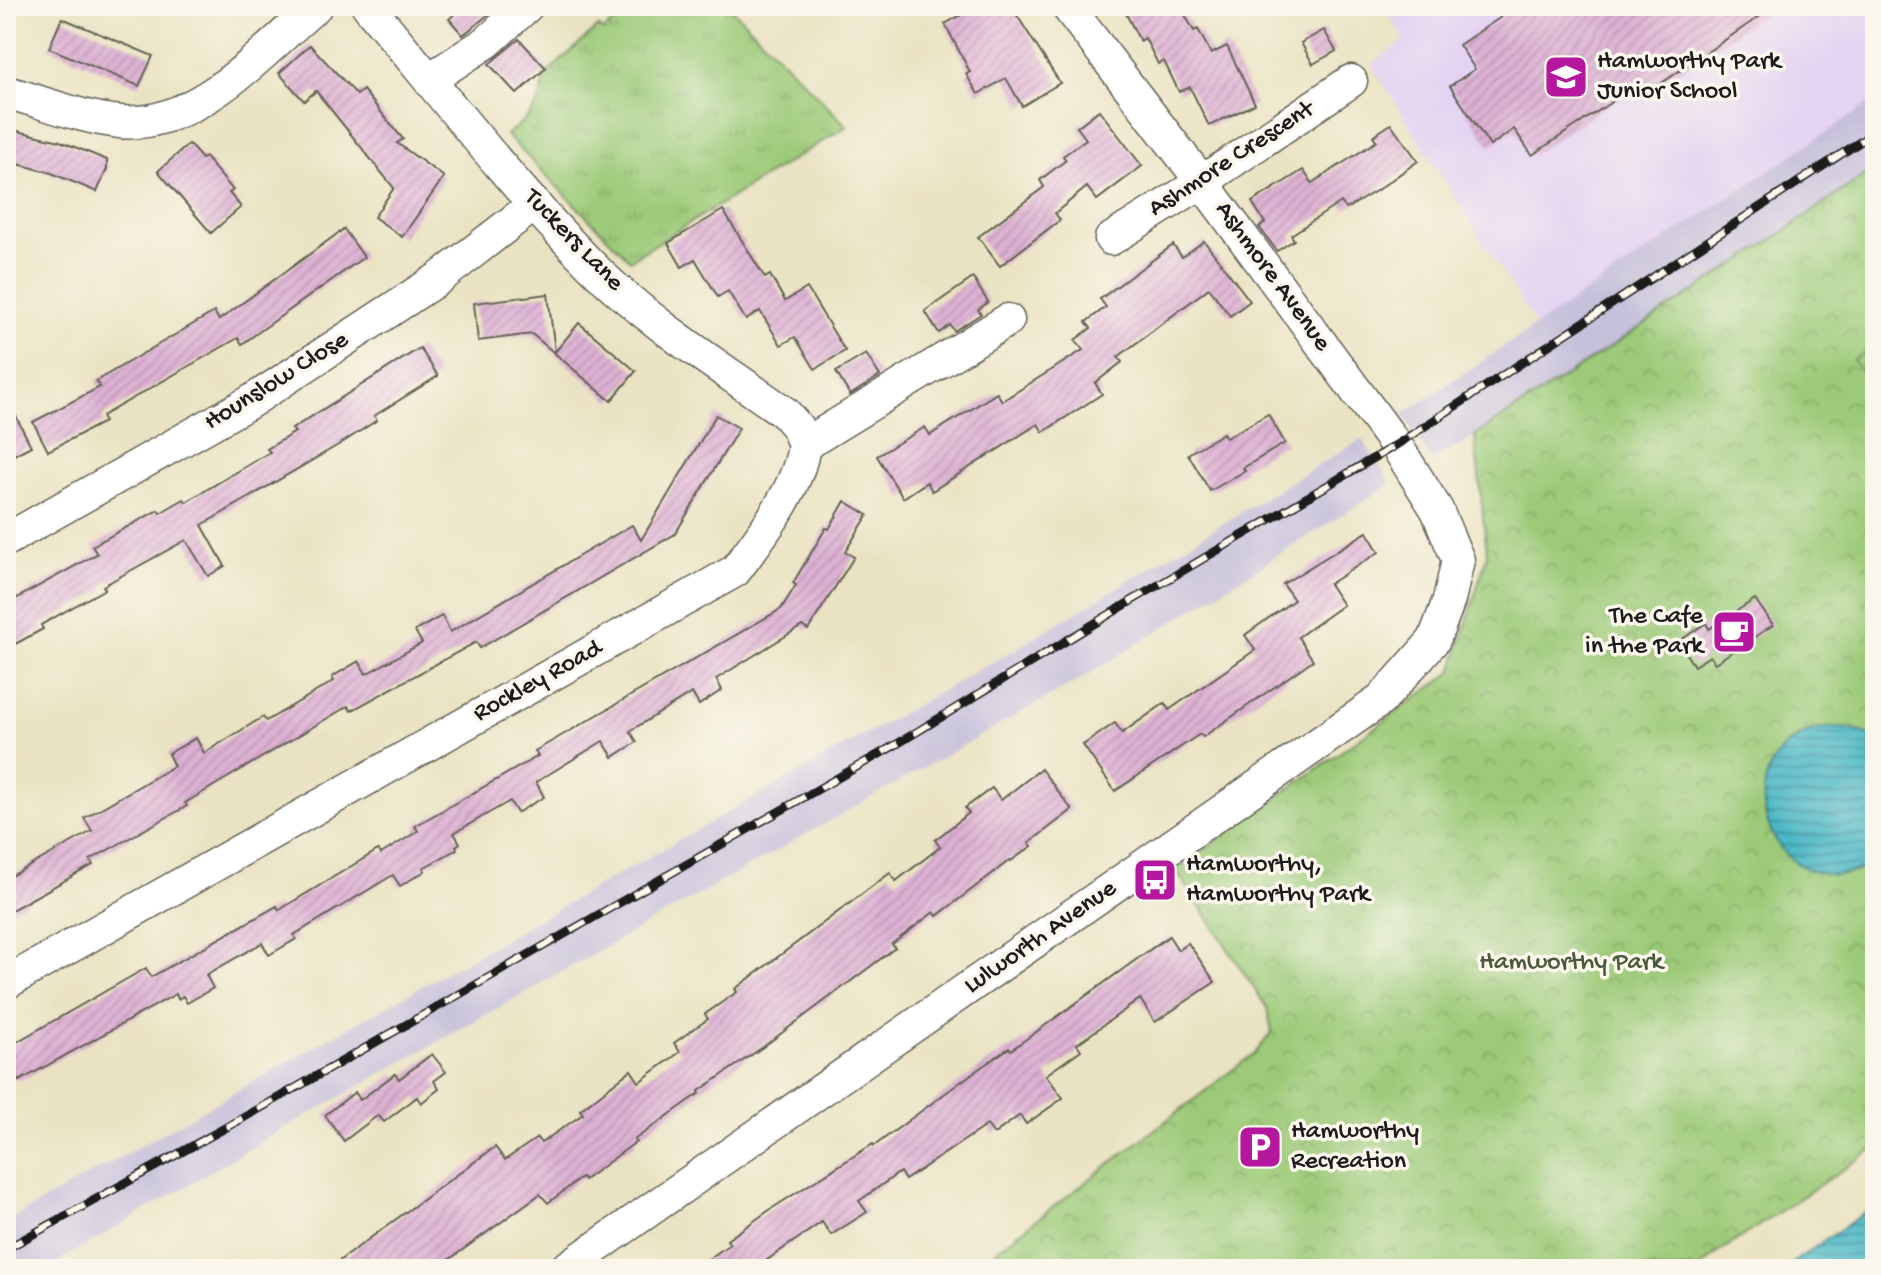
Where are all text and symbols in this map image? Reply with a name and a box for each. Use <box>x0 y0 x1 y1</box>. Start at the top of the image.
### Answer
place label: Hamworthy Park Junior School <box>1597 47 1783 108</box>
school or university icon: Hamworthy Park Junior School <box>1542 53 1590 101</box>
street label: Ashmore Crescent <box>1143 94 1323 225</box>
street label: Tuckers Lane <box>515 182 630 299</box>
street label: Ashmore Avenue <box>1207 196 1337 358</box>
street label: Hounslow Close <box>199 325 355 439</box>
place label: The Cafe in the Park <box>1585 602 1705 663</box>
cafe icon: The Cafe in the Park <box>1710 608 1758 656</box>
street label: Rockley Road <box>468 633 609 730</box>
place label: Hamworthy, Hamworthy Park <box>1186 850 1372 911</box>
bus stop icon: Hamworthy, Hamworthy Park <box>1131 856 1179 904</box>
street label: Lulworth Avenue <box>959 874 1124 1002</box>
park label: Hamworthy Park <box>1479 948 1665 979</box>
place label: Hamworthy Recreation <box>1291 1117 1419 1178</box>
parking icon: Hamworthy Recreation <box>1236 1123 1284 1171</box>

